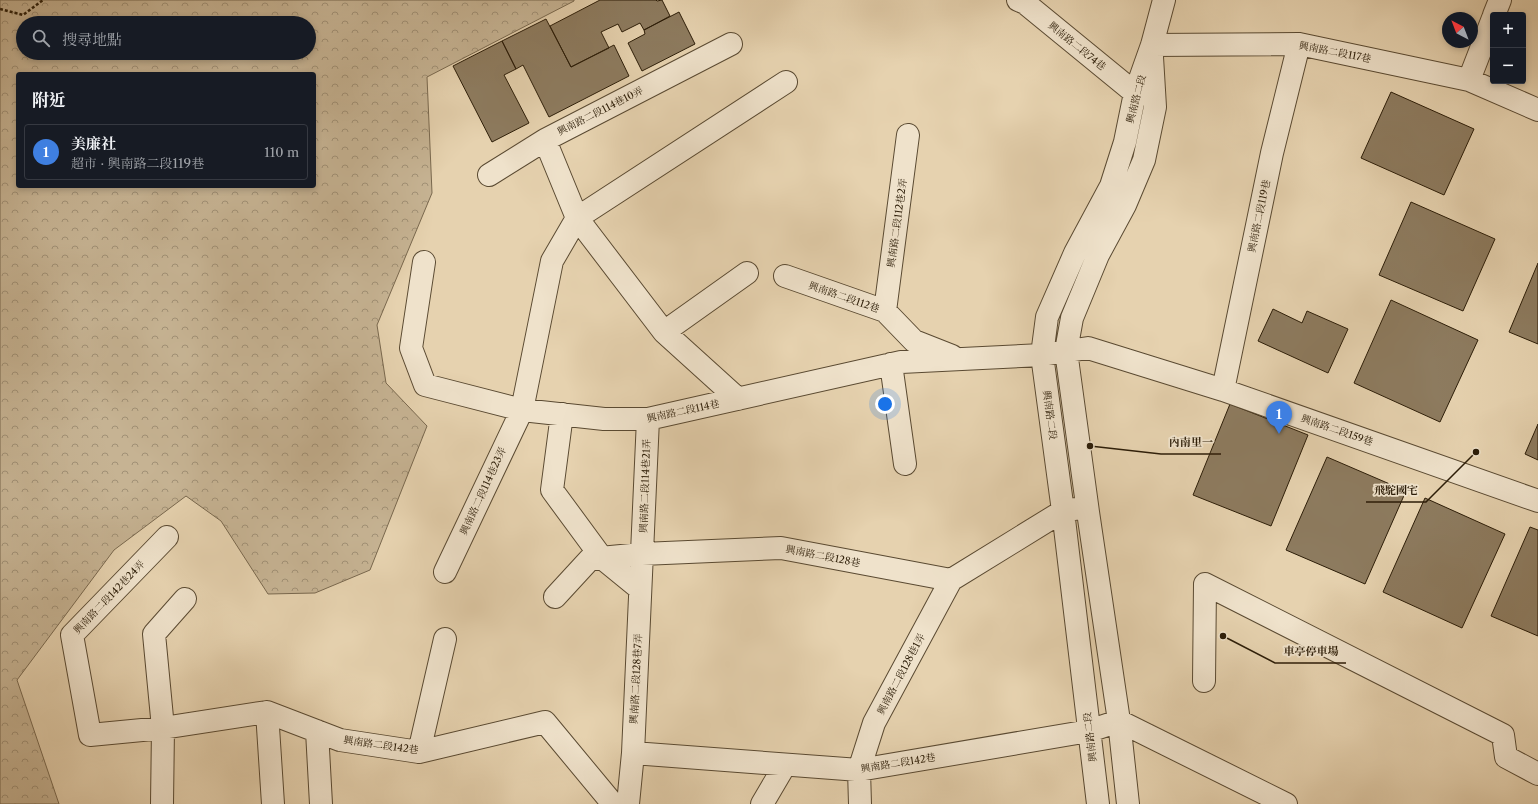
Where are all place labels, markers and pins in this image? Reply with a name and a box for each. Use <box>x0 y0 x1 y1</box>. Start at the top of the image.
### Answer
pin: 1 <box>1266 401 1292 434</box>
callout: 內南里一 <box>1161 431 1221 454</box>
callout: 飛駝國宅 <box>1366 479 1426 502</box>
callout: 車亭停車場 <box>1275 640 1346 663</box>

